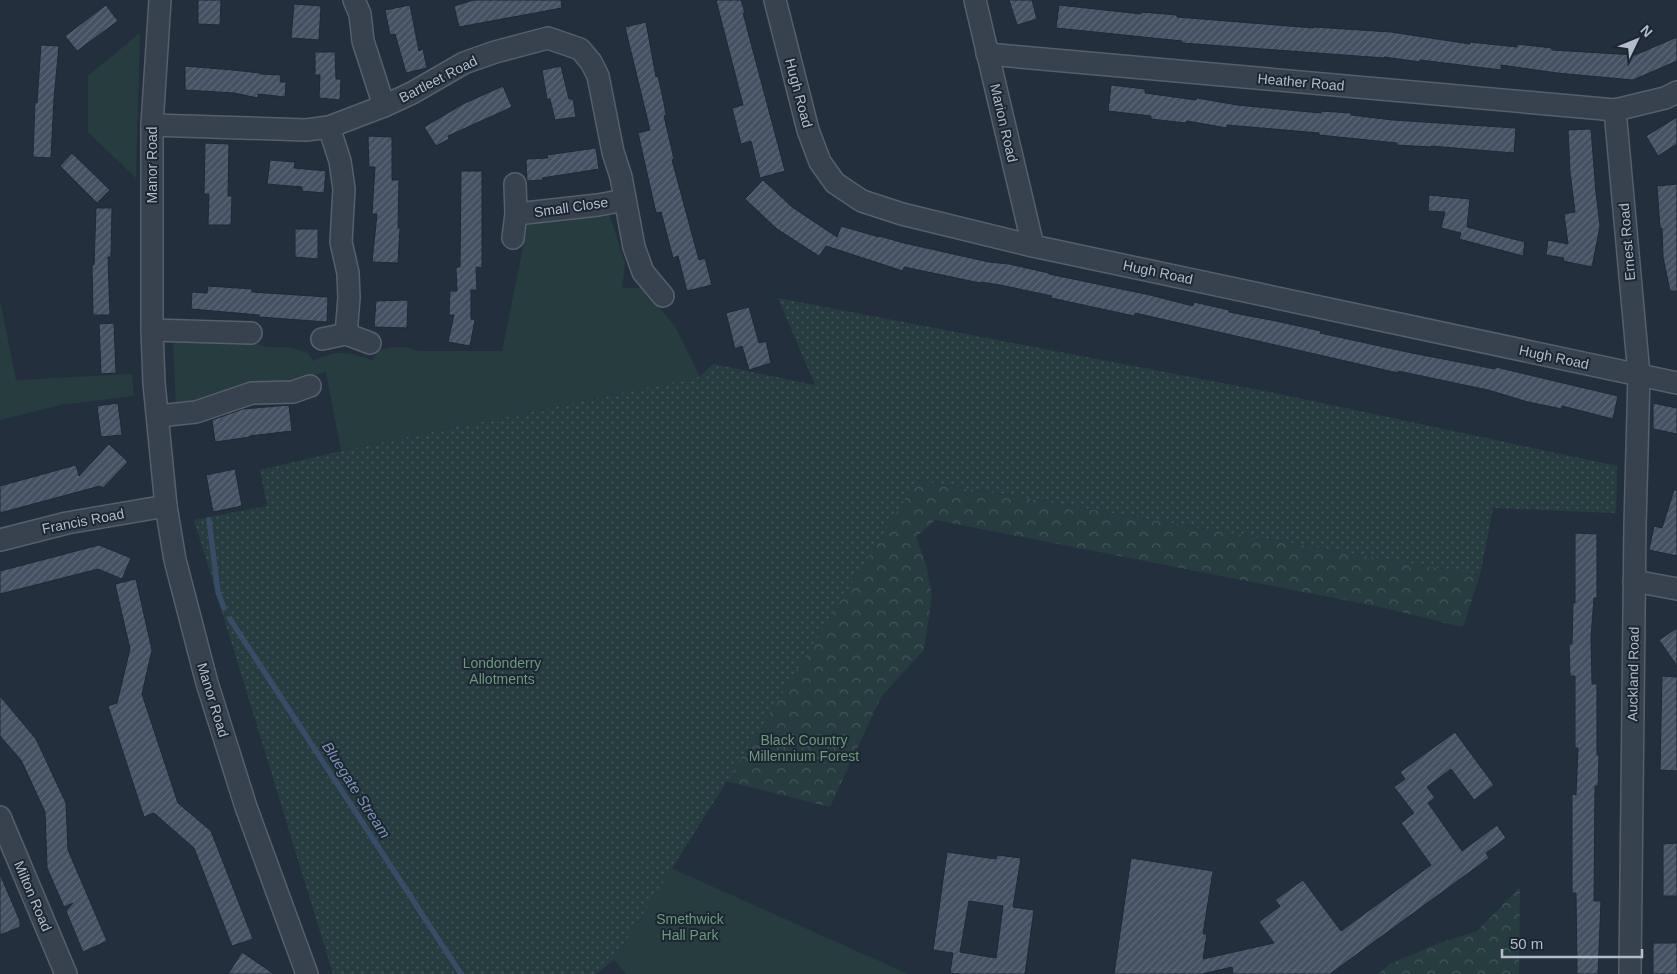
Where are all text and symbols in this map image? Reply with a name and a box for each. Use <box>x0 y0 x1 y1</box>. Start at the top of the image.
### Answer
north arrow <box>1612 15 1662 65</box>
text: N <box>1637 22 1656 40</box>
street label: Bartleet Road <box>396 52 480 106</box>
street label: Hugh Road <box>782 57 816 129</box>
street label: Heather Road <box>1257 70 1345 94</box>
street label: Marion Road <box>987 82 1021 164</box>
street label: Manor Road <box>144 126 160 204</box>
street label: Small Close <box>533 194 609 220</box>
street label: Ernest Road <box>1616 203 1638 281</box>
street label: Hugh Road <box>1122 257 1194 287</box>
street label: Hugh Road <box>1518 342 1590 372</box>
street label: Francis Road <box>41 505 125 537</box>
street label: Auckland Road <box>1624 626 1642 722</box>
park label: Londonderry Allotments <box>463 655 541 687</box>
street label: Manor Road <box>194 661 232 739</box>
park label: Black Country Millennium Forest <box>749 732 859 764</box>
water label: Bluegate Stream <box>319 738 394 841</box>
street label: Milton Road <box>11 858 55 934</box>
park label: Smethwick Hall Park <box>656 911 725 943</box>
scale bar <box>1502 926 1642 958</box>
text: 50 m <box>1510 935 1543 952</box>

